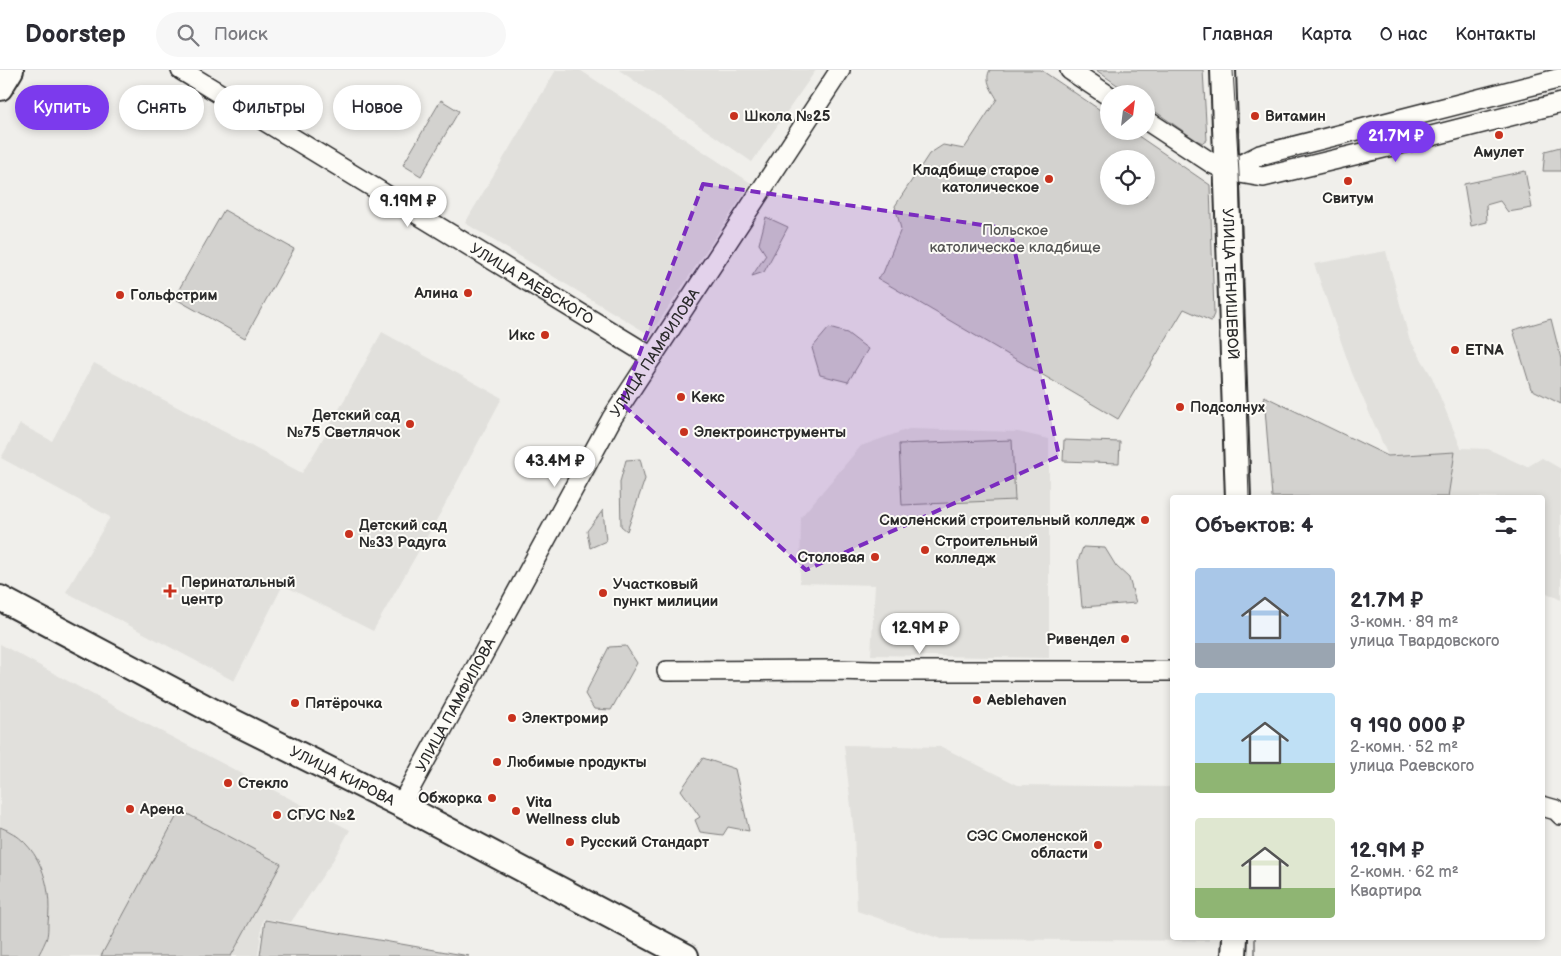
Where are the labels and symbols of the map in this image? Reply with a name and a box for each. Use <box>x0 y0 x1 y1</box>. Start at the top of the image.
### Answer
north arrow <box>1100 85 1155 140</box>
place label: Школа №25 <box>744 107 831 126</box>
place label: Витамин <box>1265 107 1326 126</box>
marker: Школа №25 <box>728 110 740 122</box>
marker: Витамин <box>1249 110 1261 122</box>
pin: 21.7M ₽ <box>1350 121 1442 163</box>
marker: Амулет <box>1493 129 1505 141</box>
place label: Амулет <box>1473 143 1525 162</box>
place label: Кладбище старое католическое <box>912 161 1039 197</box>
marker: Кладбище старое католическое <box>1043 173 1055 185</box>
marker: Свитум <box>1342 175 1354 187</box>
pin: 9.19M ₽ <box>362 186 454 228</box>
place label: Свитум <box>1322 189 1374 208</box>
street label: УЛИЦА ТЕНИШЕВОЙ <box>1218 208 1243 360</box>
park label: Польское католическое кладбище <box>929 221 1101 257</box>
street label: УЛИЦА РАЕВСКОГО <box>467 239 598 329</box>
place label: Алина <box>413 284 458 303</box>
street label: УЛИЦА ПАМФИЛОВА <box>606 284 704 420</box>
place label: Гольфстрим <box>130 286 217 305</box>
marker: Алина <box>462 287 474 299</box>
marker: Гольфстрим <box>114 289 126 301</box>
place label: Икс <box>508 326 535 345</box>
marker: Икс <box>539 329 551 341</box>
place label: ETNA <box>1465 341 1505 360</box>
marker: ETNA <box>1449 344 1461 356</box>
place label: Кекс <box>691 388 725 407</box>
marker: Кекс <box>675 391 687 403</box>
place label: Подсолнух <box>1190 398 1265 417</box>
marker: Подсолнух <box>1174 401 1186 413</box>
place label: Детский сад №75 Светлячок <box>287 406 401 442</box>
marker: Детский сад №75 Светлячок <box>404 418 416 430</box>
place label: Электроинструменты <box>694 423 846 442</box>
marker: Электроинструменты <box>678 426 690 438</box>
pin: 43.4M ₽ <box>509 446 601 488</box>
place label: Смоленский строительный колледж <box>879 511 1136 530</box>
marker: Смоленский строительный колледж <box>1139 514 1151 526</box>
place label: Детский сад №33 Радуга <box>359 516 447 552</box>
marker: Детский сад №33 Радуга <box>343 528 355 540</box>
place label: Строительный колледж <box>935 532 1038 568</box>
marker: Строительный колледж <box>919 544 931 556</box>
place label: Столовая <box>797 548 865 567</box>
marker: Столовая <box>869 551 881 563</box>
place label: Перинатальный центр <box>181 573 295 609</box>
place label: Участковый пункт милиции <box>613 575 718 611</box>
marker: Перинатальный центр <box>163 584 177 598</box>
marker: Участковый пункт милиции <box>597 587 609 599</box>
pin: 12.9M ₽ <box>874 612 966 655</box>
place label: Ривендел <box>1046 630 1115 649</box>
marker: Ривендел <box>1119 633 1131 645</box>
street label: УЛИЦА ПАМФИЛОВА <box>411 634 500 775</box>
place label: Aeblehaven <box>986 691 1067 710</box>
place label: Пятёрочка <box>305 694 383 713</box>
marker: Aeblehaven <box>971 694 983 706</box>
marker: Пятёрочка <box>289 697 301 709</box>
place label: Электромир <box>522 709 609 728</box>
marker: Электромир <box>506 712 518 724</box>
street label: УЛИЦА КИРОВА <box>287 742 399 810</box>
place label: Любимые продукты <box>506 753 647 772</box>
marker: Любимые продукты <box>491 756 503 768</box>
place label: Стекло <box>238 774 289 793</box>
marker: Стекло <box>222 777 234 789</box>
place label: Обжорка <box>418 789 482 808</box>
marker: Обжорка <box>486 792 498 804</box>
place label: Vita Wellness club <box>526 793 620 829</box>
place label: Арена <box>139 800 184 819</box>
marker: Арена <box>124 803 136 815</box>
marker: Vita Wellness club <box>510 805 522 817</box>
place label: СГУС №2 <box>287 806 355 825</box>
marker: СГУС №2 <box>271 809 283 821</box>
place label: СЭС Смоленской области <box>967 827 1088 863</box>
place label: Русский Стандарт <box>580 833 710 852</box>
marker: Русский Стандарт <box>564 836 576 848</box>
marker: СЭС Смоленской области <box>1092 839 1104 851</box>

